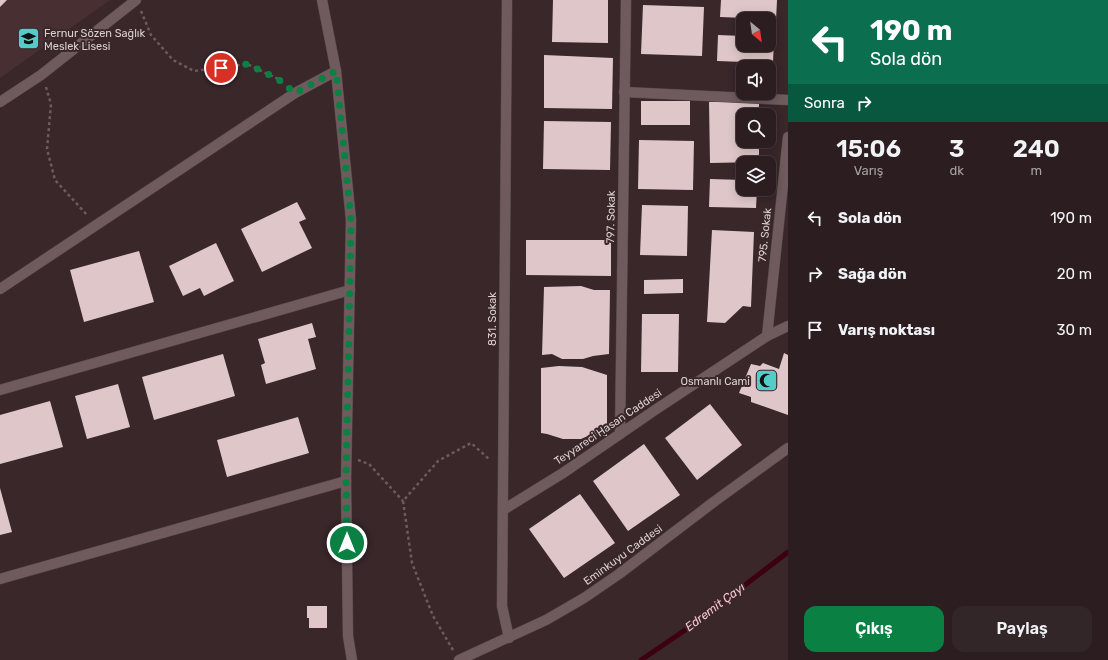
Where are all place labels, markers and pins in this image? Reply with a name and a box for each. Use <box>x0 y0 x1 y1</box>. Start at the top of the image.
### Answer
school or university icon: Fernur Sözen Sağlık Meslek Lisesi <box>15 26 41 52</box>
place label: Fernur Sözen Sağlık Meslek Lisesi <box>44 27 146 53</box>
pin <box>204 51 238 85</box>
mosque icon: Osmanlı Cami <box>753 368 779 394</box>
place label: Osmanlı Cami <box>681 375 750 388</box>

